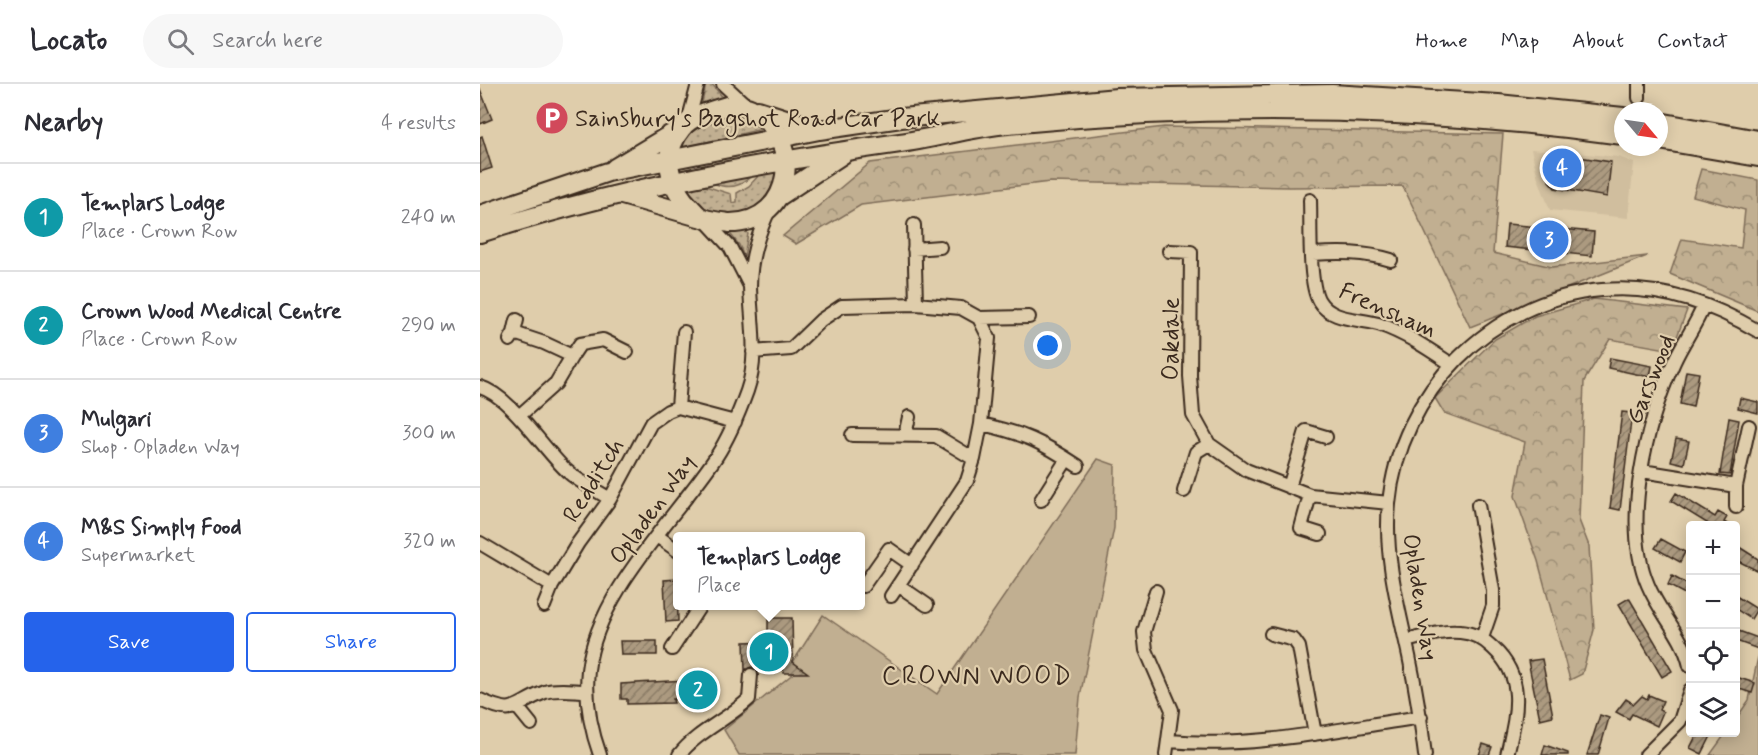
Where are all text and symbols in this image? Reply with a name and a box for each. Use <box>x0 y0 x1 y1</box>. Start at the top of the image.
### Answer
search box <box>143 14 563 68</box>
text: Locato <box>30 23 107 60</box>
icon: search <box>164 25 197 58</box>
text: Search here <box>212 27 323 55</box>
text: Home <box>1416 27 1468 55</box>
text: Map <box>1501 27 1539 55</box>
text: About <box>1572 27 1624 55</box>
text: Contact <box>1657 27 1728 55</box>
parking icon: Sainsbury's Bagshot Road Car Park <box>534 100 570 136</box>
north arrow <box>1614 102 1668 156</box>
place label: Sainsbury's Bagshot Road Car Park <box>575 104 940 137</box>
text: Nearby <box>24 106 103 140</box>
text: 4 results <box>381 110 456 137</box>
pin: 4 <box>1542 146 1582 190</box>
text: Templars Lodge <box>81 190 225 218</box>
text: 1 <box>39 204 48 231</box>
text: 240 m <box>401 204 456 231</box>
text: Place · Crown Row <box>81 218 237 245</box>
pin: 3 <box>1530 218 1568 262</box>
street label: Frensham <box>1334 276 1441 347</box>
street label: Oakdale <box>1156 297 1187 381</box>
text: Crown Wood Medical Centre <box>81 298 342 326</box>
text: 2 <box>39 312 48 339</box>
text: 290 m <box>401 312 456 339</box>
text: Place · Crown Row <box>81 326 237 353</box>
street label: Garswood <box>1619 330 1683 429</box>
your location <box>1033 331 1062 360</box>
text: Mulgari <box>81 406 151 434</box>
text: 3 <box>39 420 48 447</box>
text: 300 m <box>402 420 456 447</box>
street label: Redditch <box>556 433 632 529</box>
text: Shop · Opladen Way <box>81 434 240 461</box>
street label: Opladen Way <box>603 449 703 571</box>
text: M&S Simply Food <box>81 514 242 542</box>
map controls <box>1686 521 1740 737</box>
button: + <box>1686 521 1740 575</box>
text: 4 <box>38 528 49 555</box>
text: 320 m <box>403 528 456 555</box>
popup <box>673 532 865 610</box>
street label: Opladen Way <box>1394 532 1445 663</box>
text: Supermarket <box>81 542 195 569</box>
text: Templars Lodge <box>697 544 841 572</box>
text: Place <box>697 572 741 599</box>
button: − <box>1686 575 1740 629</box>
button: Save <box>24 612 234 672</box>
button: Share <box>246 612 456 672</box>
button: locate <box>1686 629 1740 683</box>
pin: 1 <box>750 630 788 674</box>
district label: CROWN WOOD <box>882 660 1072 694</box>
pin: 2 <box>678 668 718 712</box>
button: layers <box>1686 683 1740 737</box>

